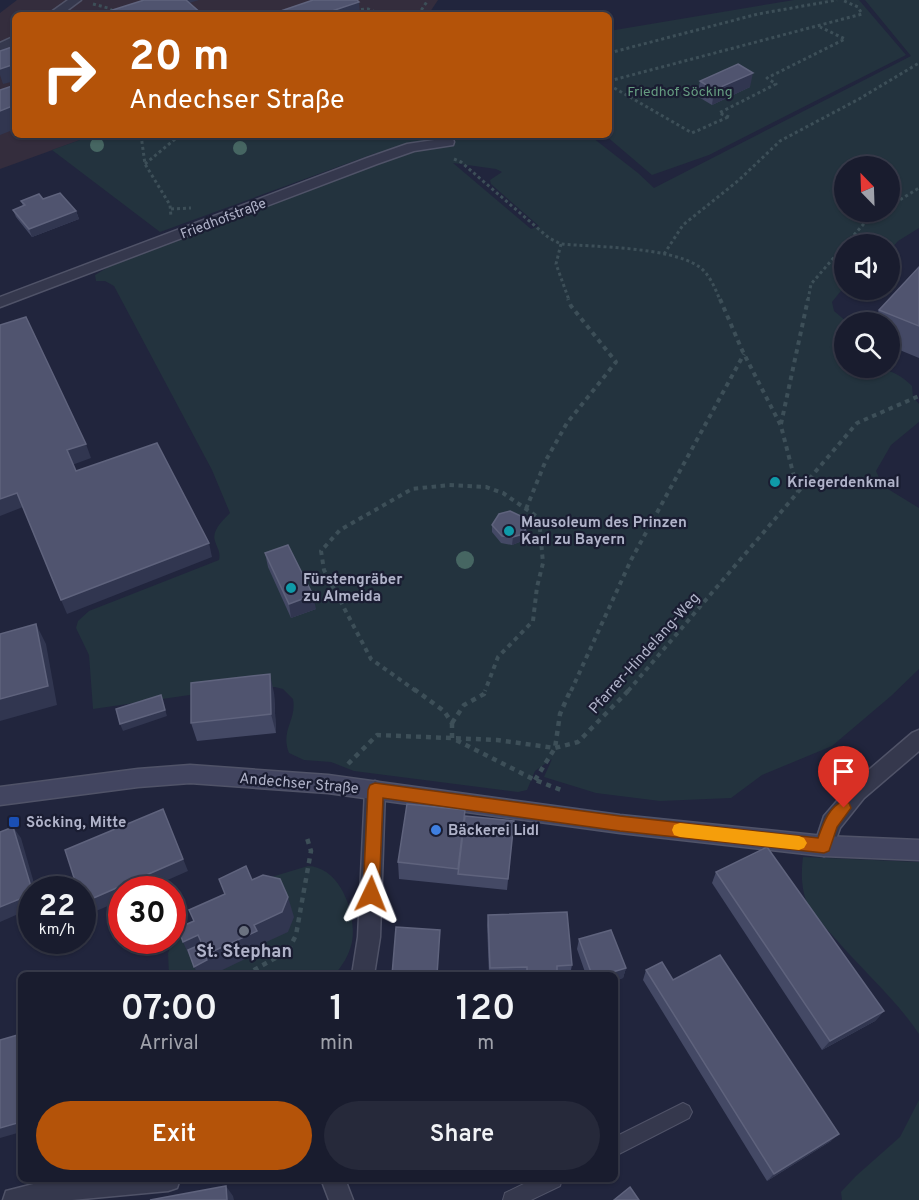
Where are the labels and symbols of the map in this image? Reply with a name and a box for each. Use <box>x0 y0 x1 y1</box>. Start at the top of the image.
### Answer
park label: Friedhof Söcking <box>627 84 733 101</box>
north arrow <box>834 156 900 222</box>
street label: Friedhofstraße <box>178 195 269 244</box>
place label: Kriegerdenkmal <box>787 474 900 493</box>
marker: Kriegerdenkmal <box>768 475 782 489</box>
place label: Mausoleum des Prinzen Karl zu Bayern <box>521 514 687 550</box>
marker: Mausoleum des Prinzen Karl zu Bayern <box>502 524 516 538</box>
place label: Fürstengräber zu Almeida <box>303 571 403 607</box>
marker: Fürstengräber zu Almeida <box>284 581 298 595</box>
street label: Pfarrer-Hindelang-Weg <box>586 589 705 719</box>
pin <box>818 746 869 808</box>
street label: Andechser Straße <box>238 770 359 799</box>
place label: Söcking, Mitte <box>26 814 126 833</box>
marker: Söcking, Mitte <box>7 815 21 829</box>
place label: Bäckerei Lidl <box>448 822 539 841</box>
marker: Bäckerei Lidl <box>429 823 443 837</box>
position arrow <box>339 862 403 926</box>
speed limit sign: 30 <box>108 876 186 954</box>
marker: St. Stephan <box>237 924 251 938</box>
place label: St. Stephan <box>196 941 292 964</box>

